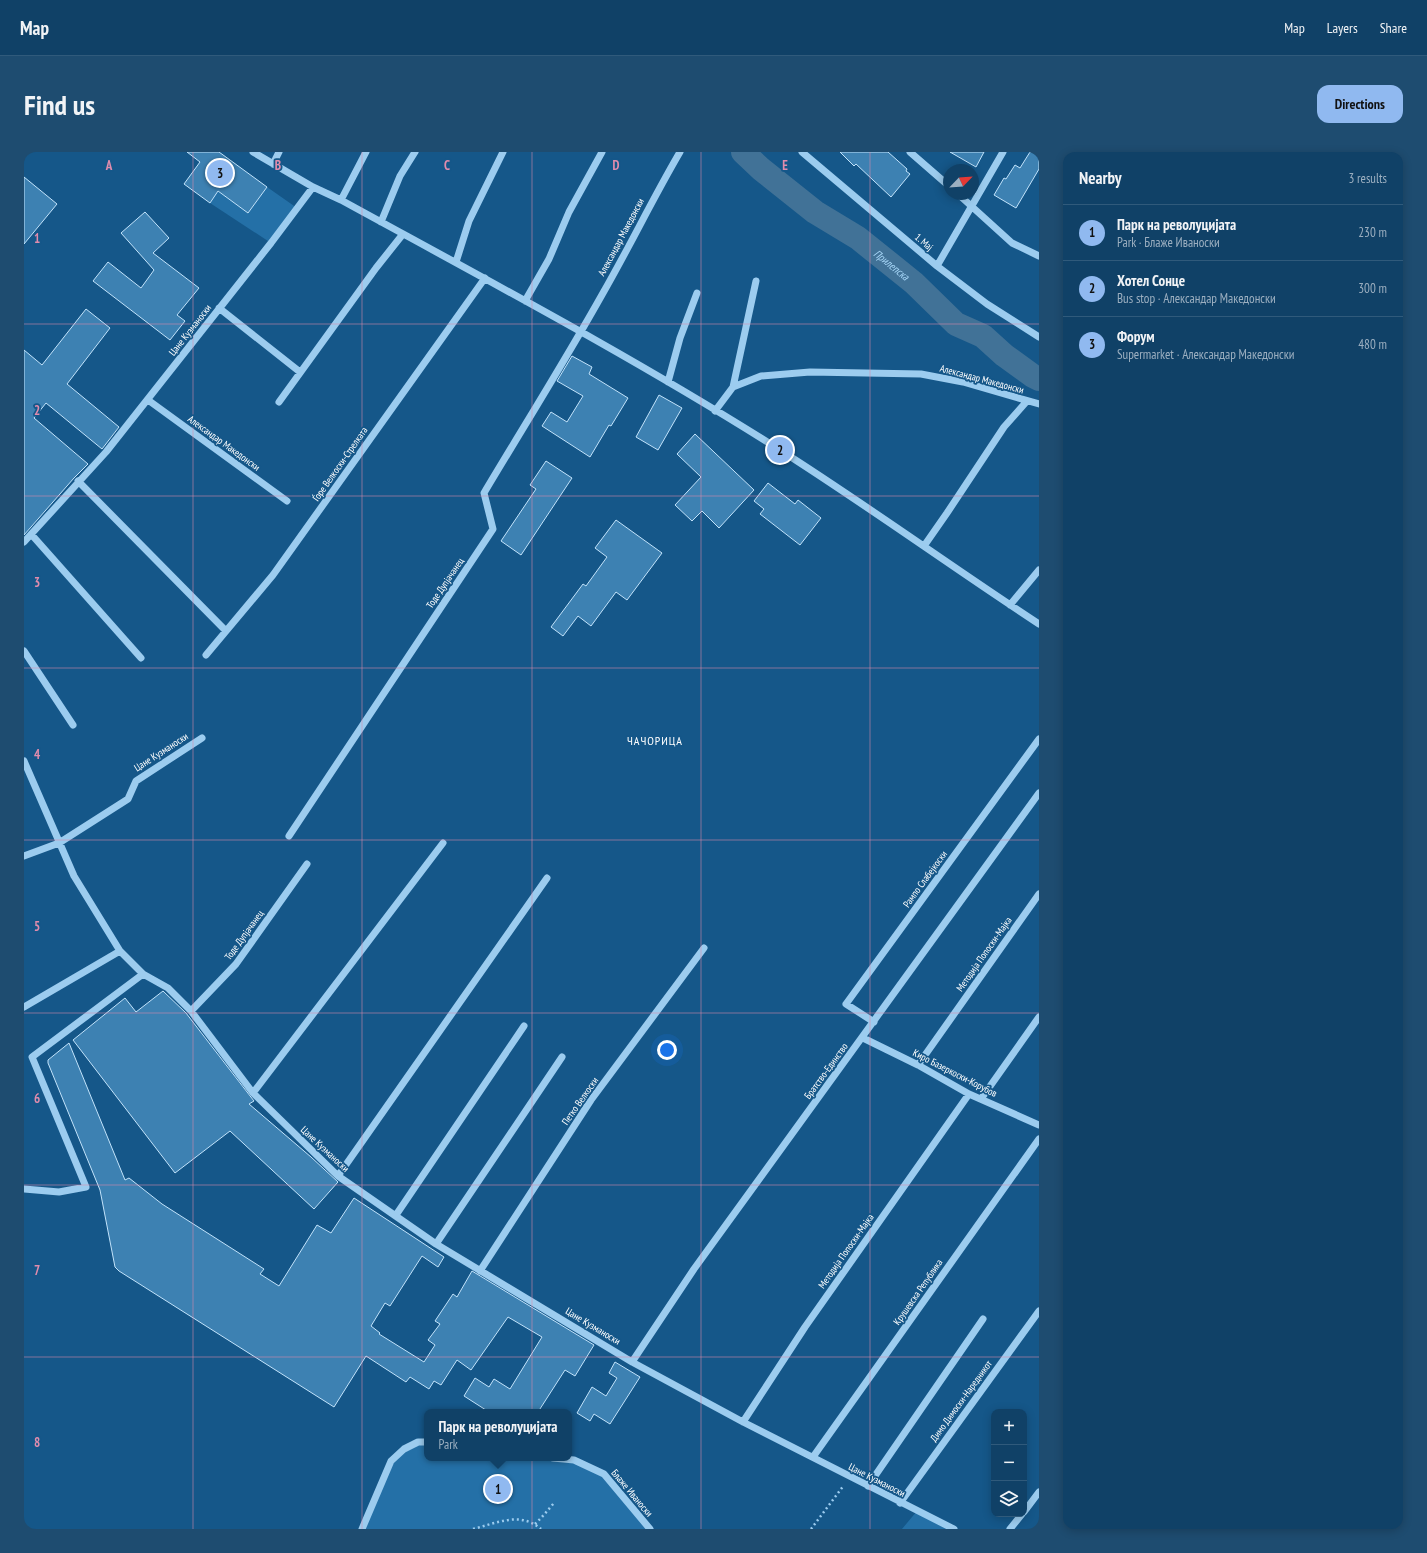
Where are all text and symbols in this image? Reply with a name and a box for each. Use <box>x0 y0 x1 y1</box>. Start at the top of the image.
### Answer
text: Map <box>20 16 49 40</box>
text: Map <box>1284 19 1305 37</box>
text: Layers <box>1327 19 1358 37</box>
text: Share <box>1380 19 1407 37</box>
button: Directions <box>1317 85 1403 123</box>
text: Find us <box>24 86 95 123</box>
text: A <box>105 157 113 174</box>
text: B <box>275 157 281 174</box>
text: C <box>444 157 450 174</box>
text: D <box>613 157 620 174</box>
text: E <box>782 157 788 174</box>
pin: 3 <box>207 158 233 188</box>
north arrow <box>943 164 979 200</box>
text: Nearby <box>1079 167 1122 189</box>
text: 3 results <box>1348 170 1387 187</box>
street label: Александар Македонски <box>595 196 647 278</box>
text: Парк на револуцијата <box>1117 215 1236 234</box>
text: 1 <box>1089 224 1095 241</box>
text: 230 m <box>1358 224 1387 241</box>
text: 1 <box>34 230 40 247</box>
street label: 1. Мај <box>912 231 936 253</box>
text: Park · Блаже Иваноски <box>1117 234 1220 251</box>
water label: Прилепска <box>871 246 913 284</box>
text: Хотел Сонце <box>1117 271 1185 290</box>
text: 2 <box>1089 280 1095 297</box>
text: 300 m <box>1358 280 1387 297</box>
text: Bus stop · Александар Македонски <box>1117 290 1276 307</box>
street label: Цане Кузманоски <box>166 302 214 358</box>
text: Форум <box>1117 327 1155 346</box>
text: 3 <box>1089 336 1095 353</box>
text: 480 m <box>1358 336 1387 353</box>
text: Supermarket · Александар Македонски <box>1117 346 1294 363</box>
street label: Александар Македонски <box>939 362 1025 396</box>
text: 2 <box>34 402 40 419</box>
street label: Александар Македонски <box>185 412 263 474</box>
street label: Ѓоре Велкоски-Стрелката <box>309 424 371 504</box>
pin: 2 <box>767 435 793 465</box>
street label: Тоде Дупјачанец <box>423 555 467 611</box>
text: 3 <box>34 574 40 591</box>
street label: Цане Кузманоски <box>131 730 191 774</box>
district label: ЧАЧОРИЦА <box>627 733 683 748</box>
text: 4 <box>34 746 41 763</box>
street label: Рампо Слабејкоски <box>900 848 950 910</box>
street label: Тоде Дупјачанец <box>222 907 267 962</box>
street label: Методија Попоски-Мајка <box>953 914 1015 994</box>
text: 5 <box>34 918 40 935</box>
your location <box>657 1040 677 1060</box>
street label: Братство-Единство <box>801 1040 851 1102</box>
street label: Киро Базеркоски-Корубов <box>911 1046 999 1100</box>
street label: Петко Велкоски <box>559 1075 601 1127</box>
text: 6 <box>34 1090 40 1107</box>
street label: Цане Кузманоски <box>298 1123 352 1175</box>
street label: Методија Попоски-Мајка <box>815 1211 877 1291</box>
street label: Крушевска Република <box>890 1256 946 1328</box>
text: 7 <box>34 1262 40 1279</box>
street label: Цане Кузманоски <box>563 1304 623 1348</box>
street label: Димо Димоски-Наредникот <box>927 1357 995 1444</box>
popup <box>424 1409 572 1461</box>
map controls <box>991 1409 1027 1517</box>
button: + <box>991 1409 1027 1445</box>
text: Парк на револуцијата <box>438 1417 558 1436</box>
text: 8 <box>34 1434 40 1451</box>
text: Park <box>438 1436 458 1453</box>
button: − <box>991 1445 1027 1481</box>
street label: Цане Кузманоски <box>846 1460 908 1500</box>
street label: Блаже Иваноски <box>608 1467 656 1519</box>
pin: 1 <box>485 1474 511 1504</box>
button: layers <box>991 1481 1027 1517</box>

